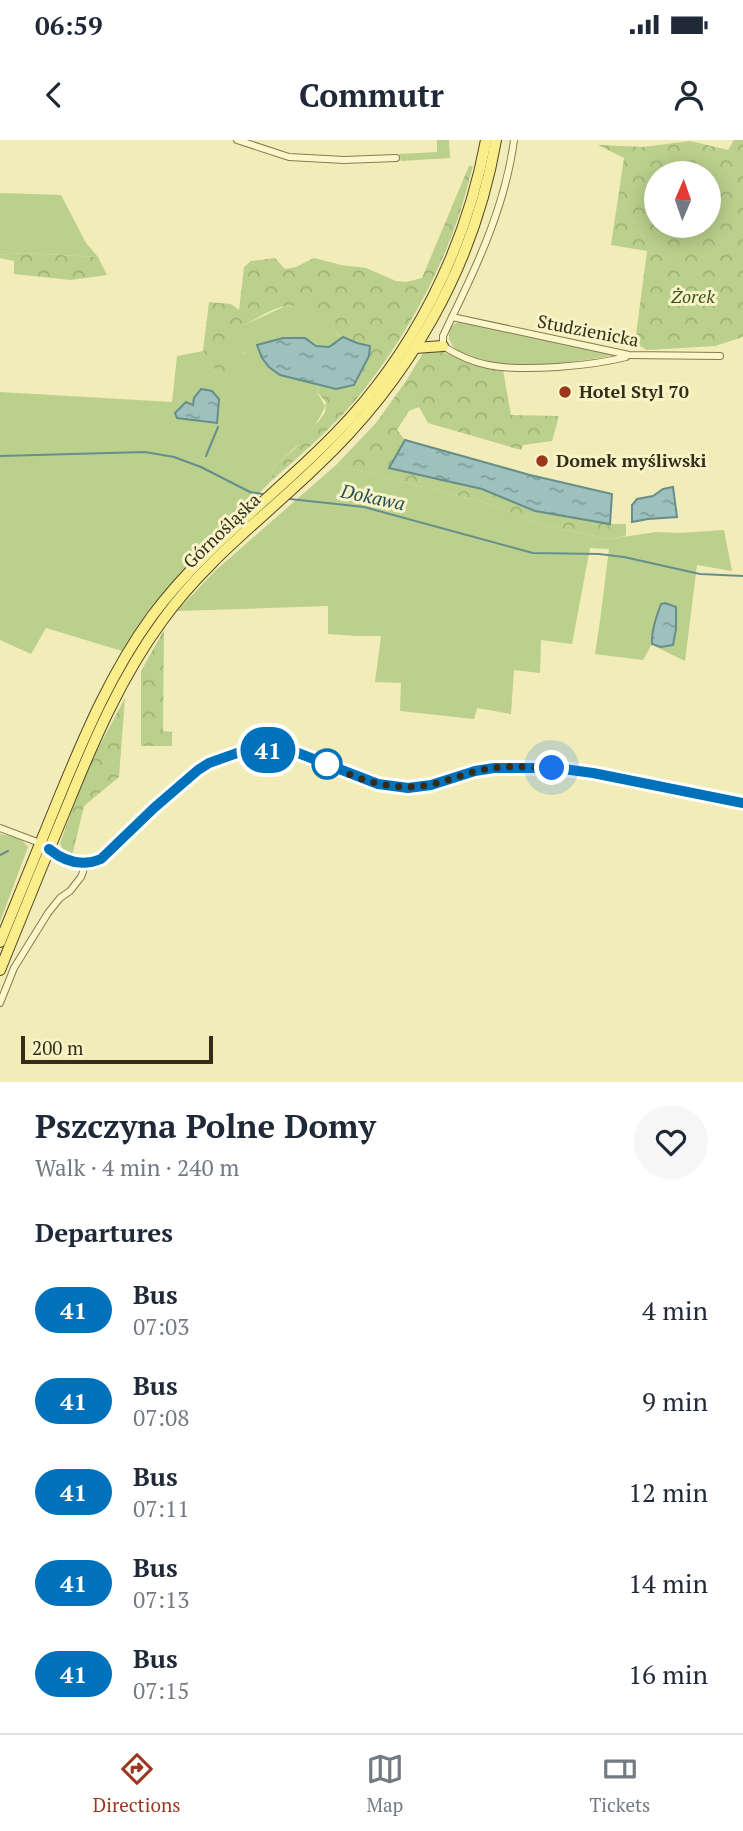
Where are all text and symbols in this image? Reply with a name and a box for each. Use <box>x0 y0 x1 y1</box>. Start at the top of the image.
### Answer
text: 06:59 <box>35 8 103 42</box>
text: Commutr <box>299 74 444 116</box>
icon: back <box>35 76 73 114</box>
icon: person <box>670 76 708 114</box>
north arrow <box>644 161 721 238</box>
map controls <box>644 161 721 238</box>
park label: Żorek <box>671 284 715 308</box>
street label: Studzienicka <box>535 308 641 352</box>
place label: Hotel Styl 70 <box>579 379 689 403</box>
marker: Hotel Styl 70 <box>557 384 573 400</box>
place label: Domek myśliwski <box>556 448 707 472</box>
marker: Domek myśliwski <box>534 453 550 469</box>
water label: Dokawa <box>338 477 408 516</box>
street label: Górnośląska <box>178 487 265 573</box>
line badge: 41 <box>236 727 300 773</box>
text: 41 <box>254 734 282 766</box>
unlabelled marker <box>312 749 342 779</box>
your location <box>534 750 569 785</box>
scale bar <box>21 1033 214 1065</box>
text: 200 m <box>32 1035 83 1060</box>
text: Pszczyna Polne Domy <box>35 1104 376 1147</box>
button: heart <box>634 1105 708 1179</box>
text: Walk · 4 min · 240 m <box>35 1152 239 1183</box>
text: Departures <box>35 1215 173 1249</box>
text: Bus <box>133 1277 178 1311</box>
text: 4 min <box>642 1293 708 1327</box>
text: 41 <box>60 1294 87 1326</box>
text: 07:03 <box>133 1311 190 1342</box>
text: Bus <box>133 1368 178 1402</box>
text: 9 min <box>642 1384 708 1418</box>
text: 41 <box>60 1385 87 1417</box>
text: 07:08 <box>133 1402 190 1433</box>
text: Bus <box>133 1459 178 1493</box>
text: 12 min <box>628 1475 708 1509</box>
text: 41 <box>60 1476 87 1508</box>
text: 07:11 <box>133 1493 190 1524</box>
text: Bus <box>133 1550 178 1584</box>
text: 14 min <box>628 1566 708 1600</box>
text: 41 <box>60 1567 87 1599</box>
text: 07:13 <box>133 1584 190 1615</box>
text: Bus <box>133 1641 178 1675</box>
text: 16 min <box>628 1657 708 1691</box>
text: 41 <box>60 1658 87 1690</box>
text: 07:15 <box>133 1675 190 1706</box>
tab: Directions <box>93 1750 180 1817</box>
tab: Map <box>366 1750 404 1817</box>
tab: Tickets <box>589 1750 650 1817</box>

